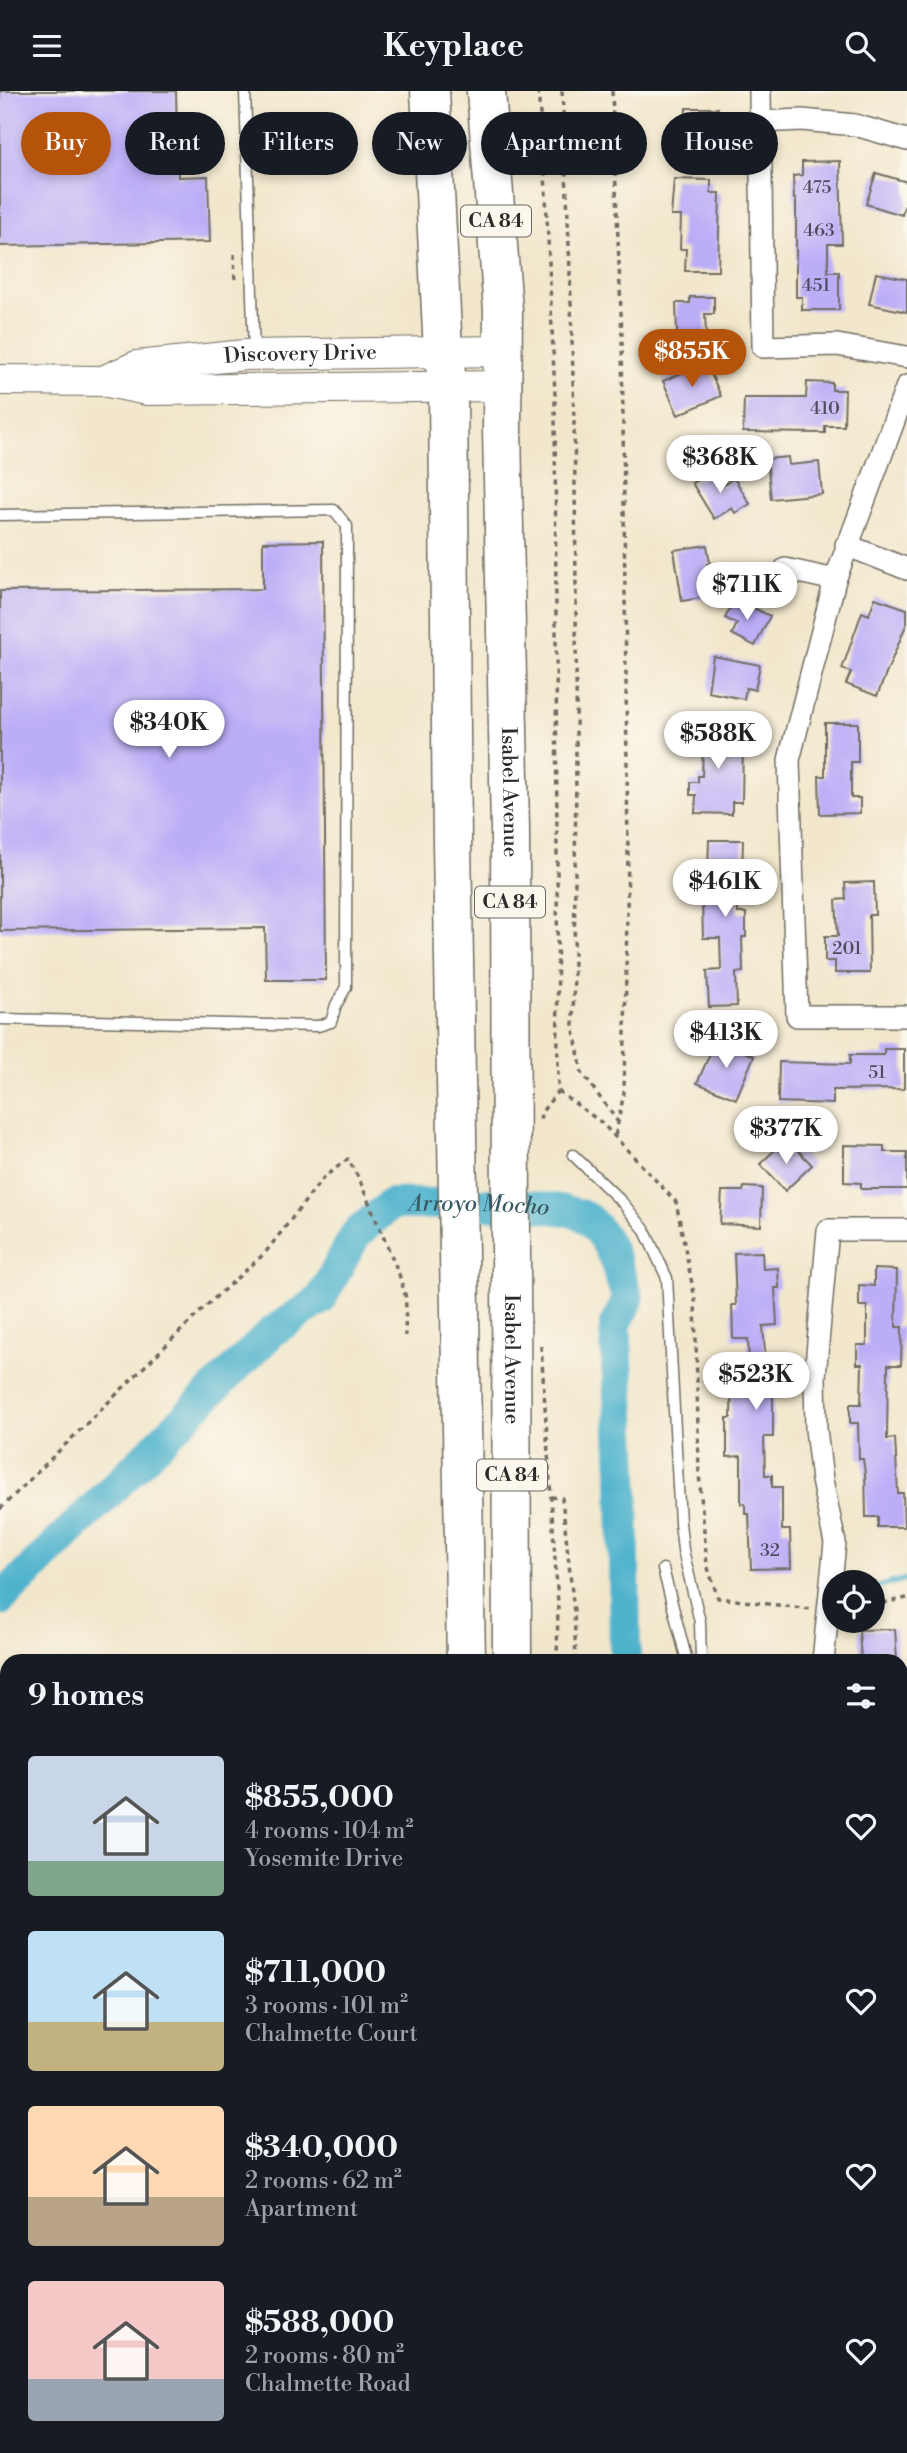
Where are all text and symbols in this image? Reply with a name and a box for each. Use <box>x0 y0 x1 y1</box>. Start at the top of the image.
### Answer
text: Keyplace <box>383 26 524 66</box>
icon: menu <box>28 27 66 65</box>
icon: search <box>841 27 879 65</box>
chip: Buy <box>21 112 111 175</box>
chip: Rent <box>125 112 225 175</box>
chip: Filters <box>239 112 358 175</box>
chip: New <box>372 112 467 175</box>
chip: Apartment <box>481 112 647 175</box>
chip: House <box>661 112 778 175</box>
house number: 475 <box>803 176 831 199</box>
road number: CA 84 <box>461 205 531 237</box>
house number: 463 <box>803 219 835 242</box>
house number: 451 <box>802 274 830 297</box>
pin: $855K <box>643 329 741 389</box>
text: $855K <box>654 338 730 366</box>
street label: Discovery Drive <box>223 340 377 370</box>
house number: 410 <box>810 397 840 420</box>
pin: $368K <box>671 435 769 495</box>
text: $368K <box>682 444 758 472</box>
pin: $711K <box>698 563 796 622</box>
text: $711K <box>712 571 782 599</box>
pin: $340K <box>120 701 218 760</box>
text: $340K <box>130 709 208 737</box>
pin: $588K <box>669 711 767 771</box>
text: $588K <box>680 720 756 748</box>
street label: Isabel Avenue <box>495 727 523 857</box>
pin: $461K <box>676 859 774 919</box>
text: $461K <box>689 868 761 896</box>
road number: CA 84 <box>475 887 545 917</box>
house number: 201 <box>832 937 862 960</box>
pin: $413K <box>677 1011 775 1070</box>
text: $413K <box>690 1019 762 1047</box>
house number: 51 <box>868 1061 886 1084</box>
pin: $377K <box>737 1107 835 1166</box>
text: $377K <box>750 1115 822 1143</box>
water label: Arroyo Mocho <box>406 1190 551 1222</box>
street label: Isabel Avenue <box>498 1294 524 1424</box>
pin: $523K <box>707 1353 805 1412</box>
text: $523K <box>719 1361 793 1389</box>
road number: CA 84 <box>477 1459 547 1491</box>
house number: 32 <box>760 1539 780 1562</box>
map controls <box>822 1570 885 1633</box>
button: locate <box>822 1570 885 1633</box>
text: 9 homes <box>28 1677 144 1715</box>
icon: filters <box>842 1677 880 1715</box>
text: $855,000 <box>245 1779 394 1817</box>
icon: home <box>84 1784 168 1868</box>
icon: heart <box>842 1807 880 1845</box>
text: 4 rooms · 104 m² <box>245 1817 414 1845</box>
text: Yosemite Drive <box>245 1845 403 1873</box>
text: $711,000 <box>245 1954 386 1992</box>
icon: home <box>84 1959 168 2043</box>
icon: heart <box>842 1982 880 2020</box>
text: 3 rooms · 101 m² <box>245 1992 408 2020</box>
text: Chalmette Court <box>245 2020 418 2048</box>
text: $340,000 <box>245 2129 398 2167</box>
icon: home <box>84 2134 168 2218</box>
icon: heart <box>842 2157 880 2195</box>
text: 2 rooms · 62 m² <box>245 2167 402 2195</box>
text: Apartment <box>245 2195 358 2223</box>
text: $588,000 <box>245 2304 394 2342</box>
icon: home <box>84 2309 168 2393</box>
icon: heart <box>842 2332 880 2370</box>
text: 2 rooms · 80 m² <box>245 2342 404 2370</box>
text: Chalmette Road <box>245 2370 411 2398</box>

